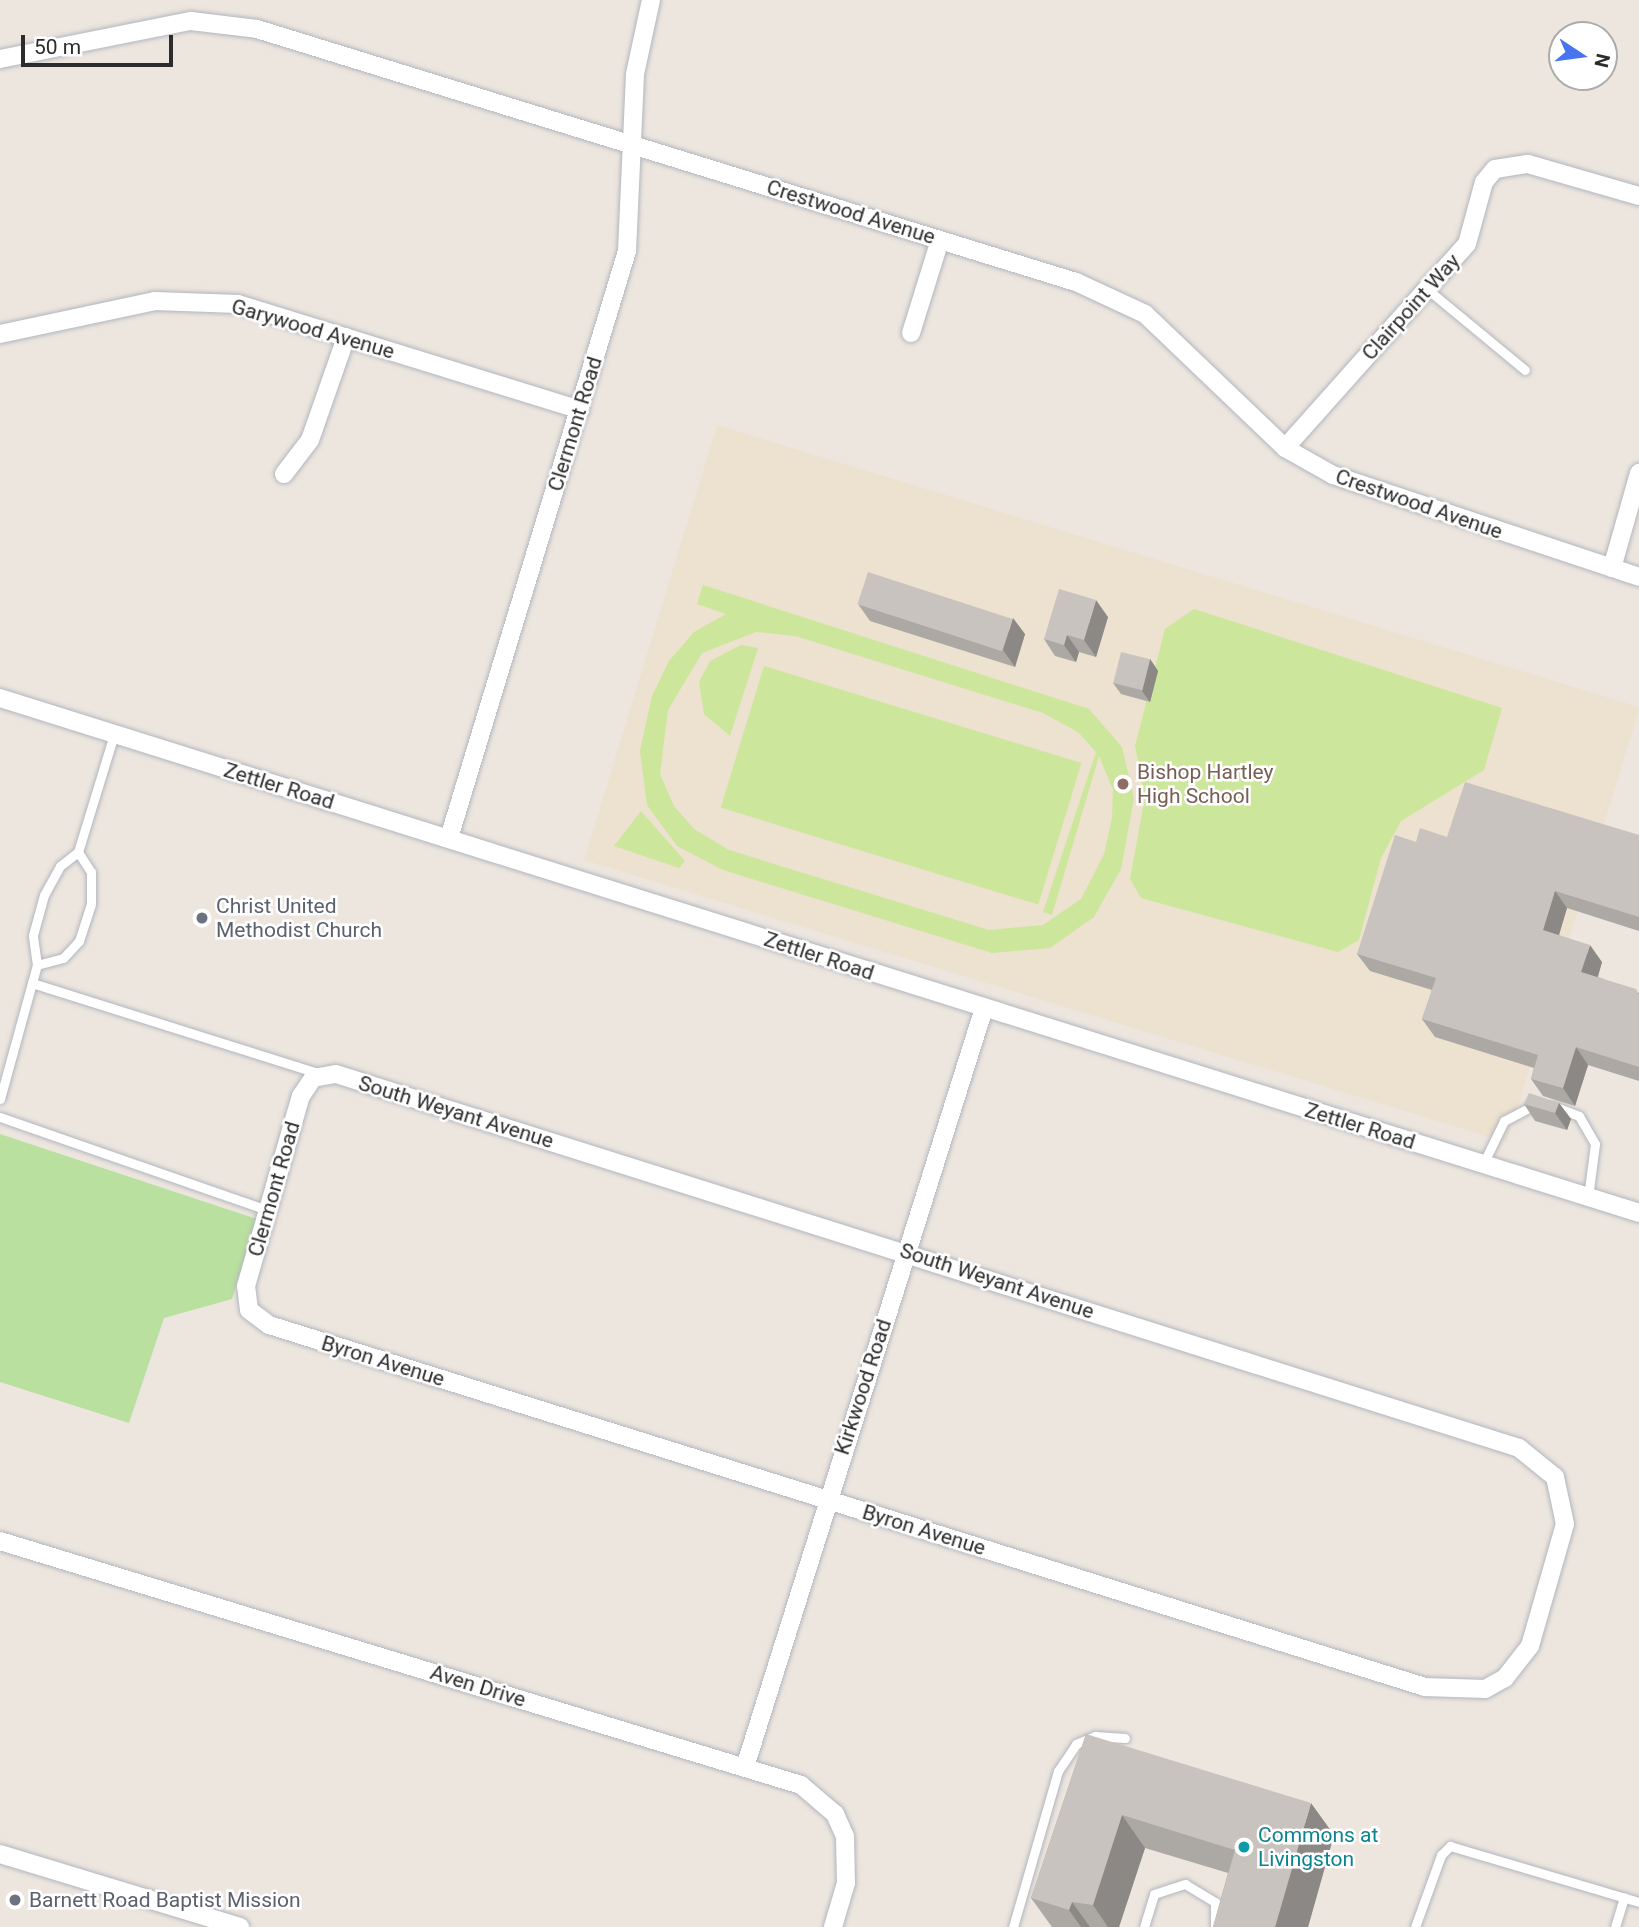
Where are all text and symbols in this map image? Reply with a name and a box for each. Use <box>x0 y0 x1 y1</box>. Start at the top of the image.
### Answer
scale bar <box>24 21 177 65</box>
north arrow <box>1548 21 1618 91</box>
text: 50 m <box>34 35 81 59</box>
text: N <box>1589 51 1615 70</box>
street label: Crestwood Avenue <box>764 174 938 250</box>
street label: Clairpoint Way <box>1357 249 1465 365</box>
street label: Garywood Avenue <box>229 294 397 364</box>
street label: Clermont Road <box>543 354 607 494</box>
street label: Crestwood Avenue <box>1332 464 1506 544</box>
street label: Zettler Road <box>221 757 337 815</box>
place label: Bishop Hartley High School <box>1137 759 1274 809</box>
marker: Bishop Hartley High School <box>1115 776 1131 792</box>
place label: Christ United Methodist Church <box>216 893 382 943</box>
marker: Christ United Methodist Church <box>194 910 210 926</box>
street label: Zettler Road <box>761 926 877 986</box>
street label: South Weyant Avenue <box>355 1070 557 1154</box>
street label: Zettler Road <box>1302 1097 1418 1155</box>
street label: Clermont Road <box>243 1119 305 1259</box>
street label: South Weyant Avenue <box>897 1238 1097 1324</box>
street label: Kirkwood Road <box>829 1316 897 1458</box>
street label: Byron Avenue <box>318 1330 448 1392</box>
street label: Byron Avenue <box>859 1499 989 1561</box>
street label: Aven Drive <box>427 1660 529 1712</box>
place label: Commons at Livingston <box>1258 1822 1378 1872</box>
marker: Commons at Livingston <box>1236 1839 1252 1855</box>
place label: Barnett Road Baptist Mission <box>29 1887 301 1913</box>
marker: Barnett Road Baptist Mission <box>7 1892 23 1908</box>

